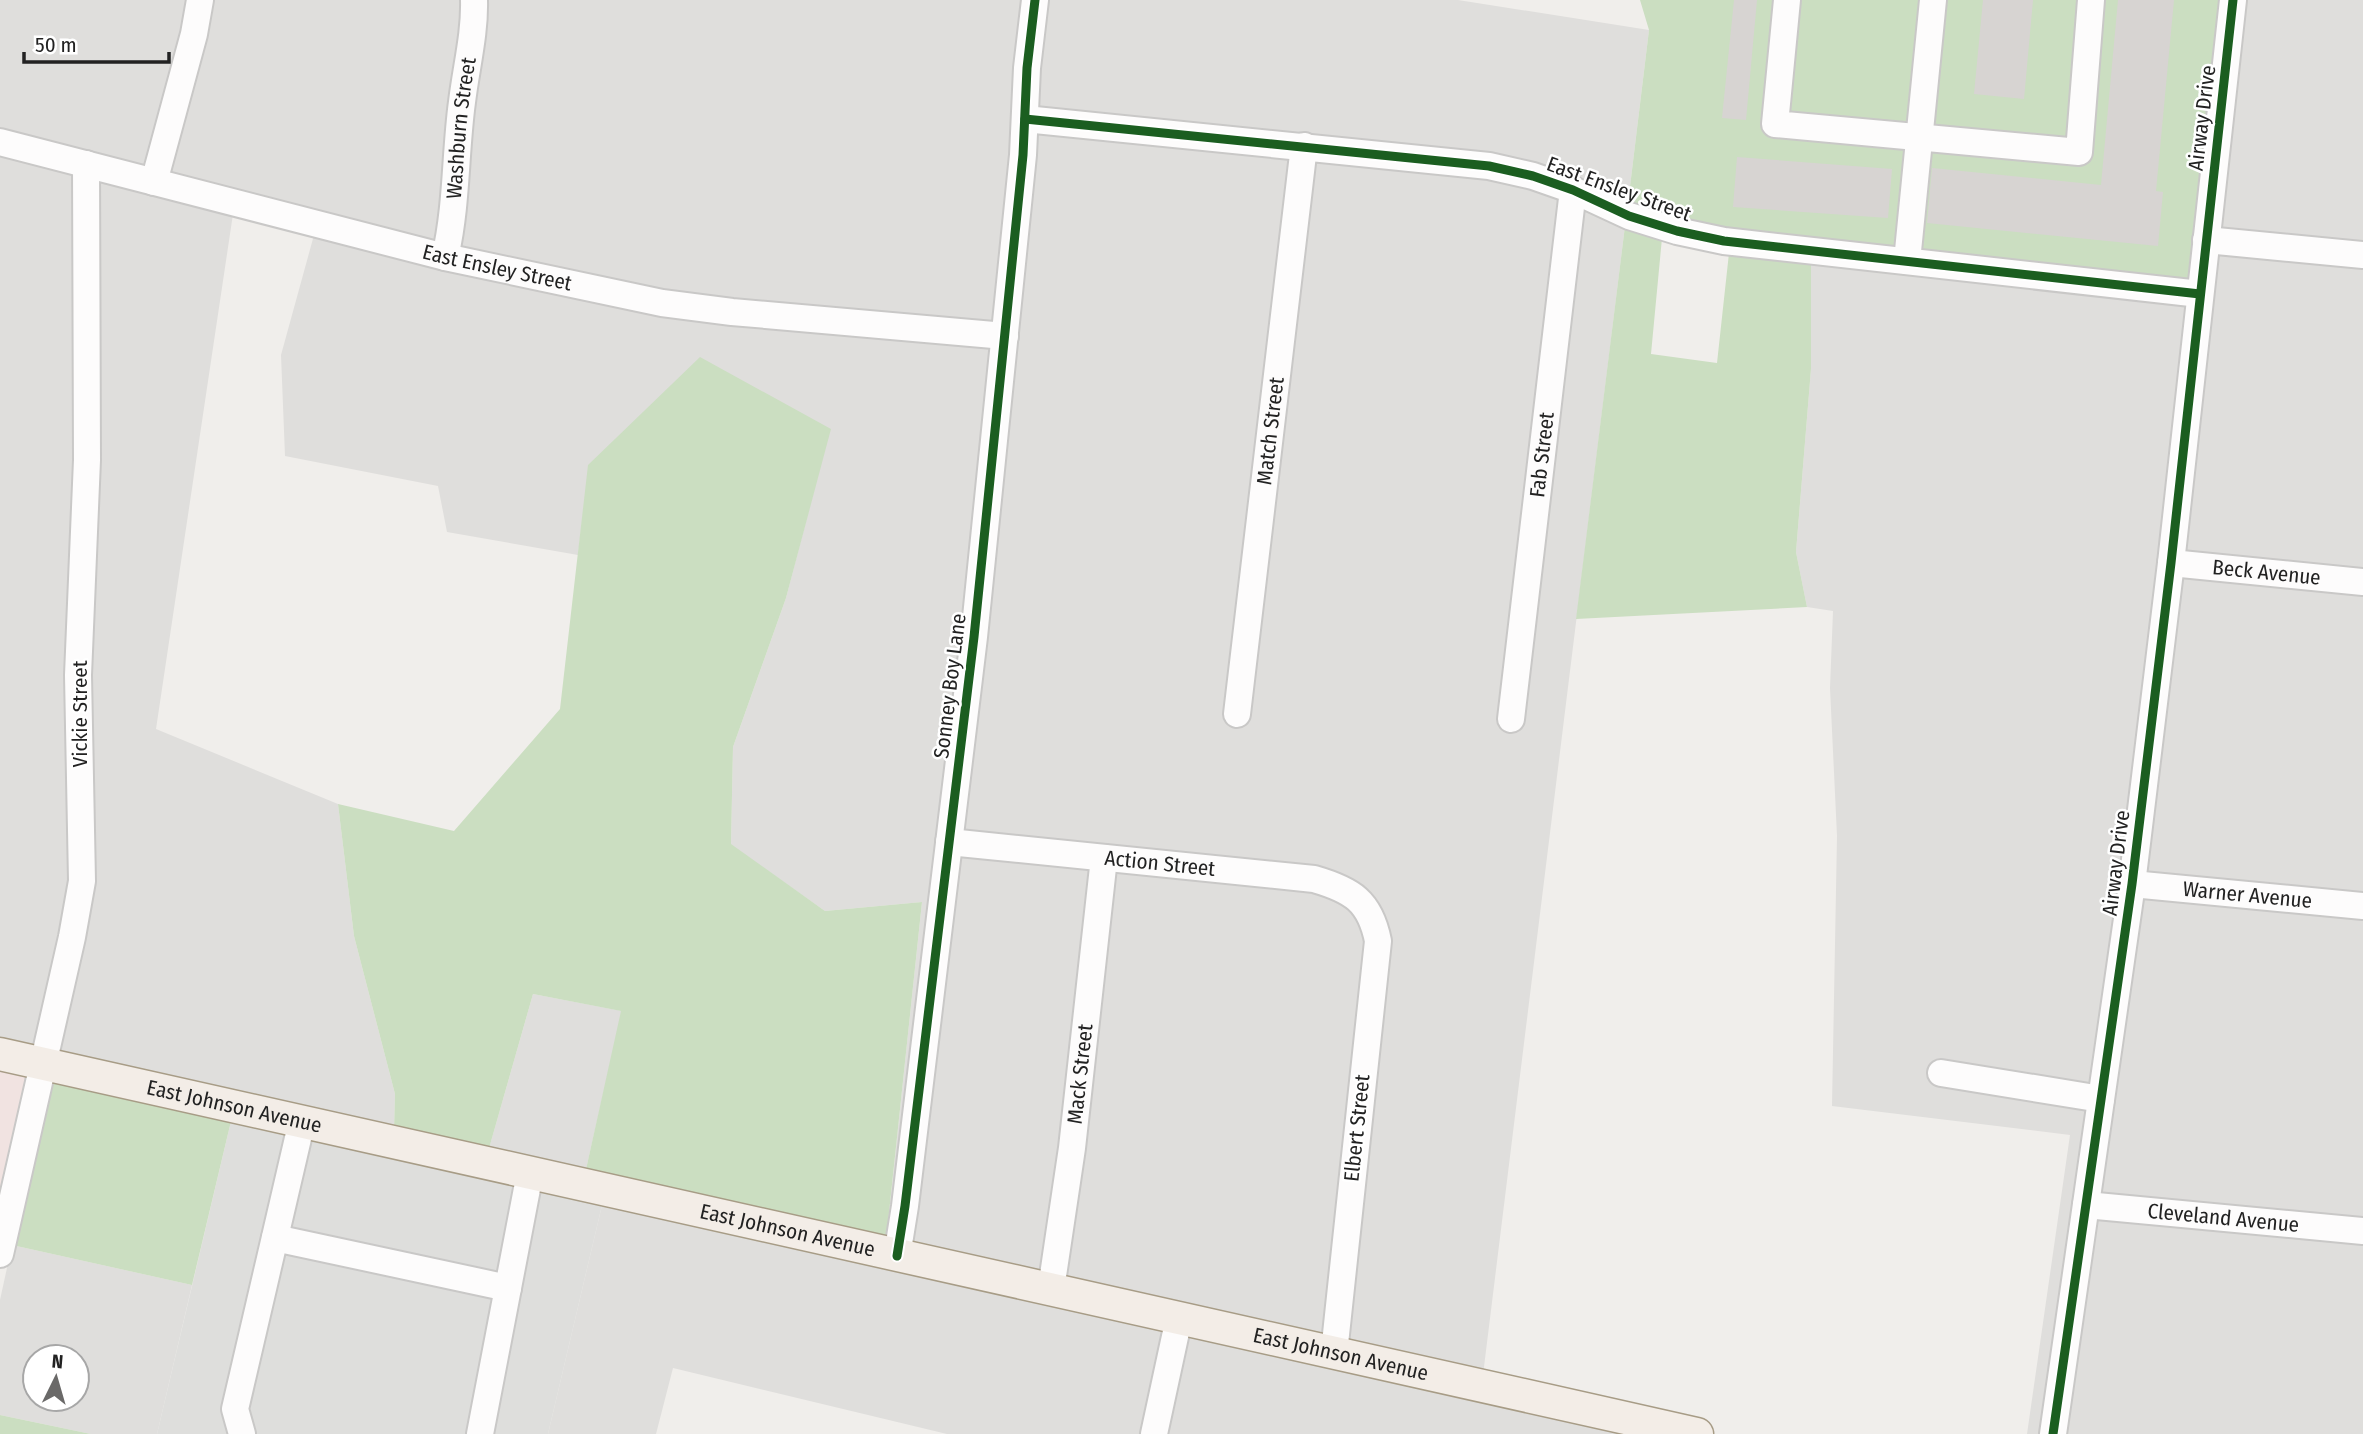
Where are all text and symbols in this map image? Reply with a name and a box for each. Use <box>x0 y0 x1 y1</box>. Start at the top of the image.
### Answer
scale bar <box>24 21 170 65</box>
text: 50 m <box>35 32 77 58</box>
street label: Washburn Street <box>441 55 482 200</box>
street label: Airway Drive <box>2183 64 2221 172</box>
street label: East Ensley Street <box>1543 151 1695 227</box>
street label: East Ensley Street <box>420 239 574 297</box>
street label: Match Street <box>1251 375 1290 486</box>
street label: Fab Street <box>1524 410 1560 499</box>
street label: Beck Avenue <box>2211 554 2322 591</box>
street label: Sonney Boy Lane <box>928 612 972 760</box>
street label: Vickie Street <box>67 660 93 768</box>
street label: Airway Drive <box>2097 809 2135 917</box>
street label: Action Street <box>1103 845 1217 882</box>
street label: Warner Avenue <box>2182 876 2313 914</box>
street label: Mack Street <box>1062 1022 1099 1125</box>
street label: Elbert Street <box>1338 1073 1376 1183</box>
street label: East Johnson Avenue <box>144 1074 324 1139</box>
street label: East Johnson Avenue <box>697 1198 878 1263</box>
street label: Cleveland Avenue <box>2147 1198 2300 1238</box>
street label: East Johnson Avenue <box>1251 1322 1431 1386</box>
north arrow <box>21 1343 91 1413</box>
text: N <box>51 1350 64 1374</box>

